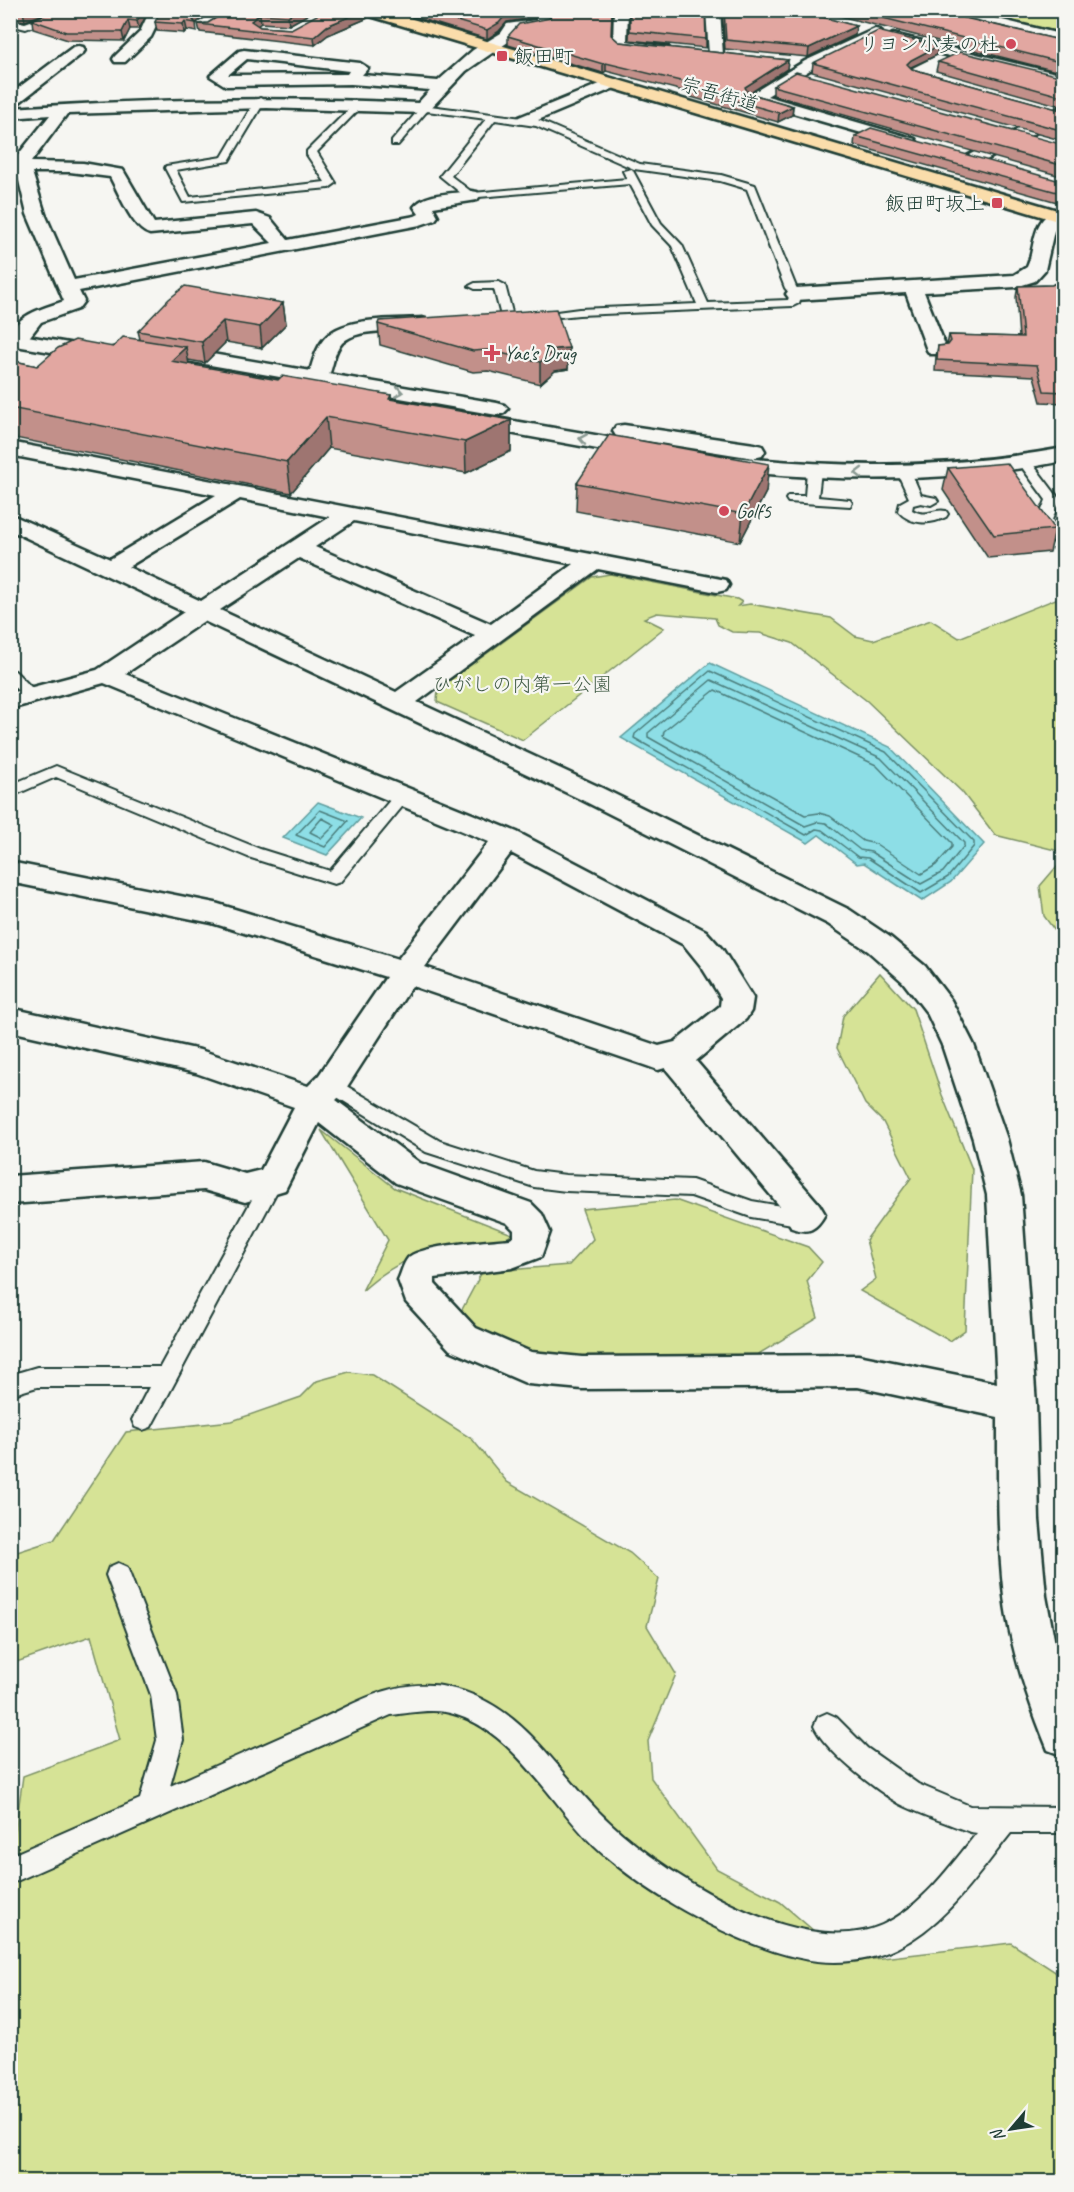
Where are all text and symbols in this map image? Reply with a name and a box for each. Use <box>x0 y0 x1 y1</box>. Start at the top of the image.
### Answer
place label: リヨン小麦の杜 <box>859 32 999 57</box>
marker: リヨン小麦の杜 <box>1004 37 1018 51</box>
place label: 飯田町 <box>514 44 574 69</box>
marker: 飯田町 <box>495 49 509 63</box>
street label: 宗吾街道 <box>678 71 762 118</box>
place label: 飯田町坂上 <box>885 191 985 216</box>
marker: 飯田町坂上 <box>990 196 1004 210</box>
place label: Yac's Drug <box>504 341 578 366</box>
marker: Yac's Drug <box>485 346 499 360</box>
one-way arrow <box>395 385 404 397</box>
one-way arrow <box>578 434 587 446</box>
one-way arrow <box>855 467 864 479</box>
place label: Golf5 <box>736 499 772 524</box>
marker: Golf5 <box>717 504 731 518</box>
park label: ひがしの内第一公園 <box>432 672 612 697</box>
north arrow <box>981 2099 1041 2159</box>
text: N <box>986 2124 1010 2145</box>

